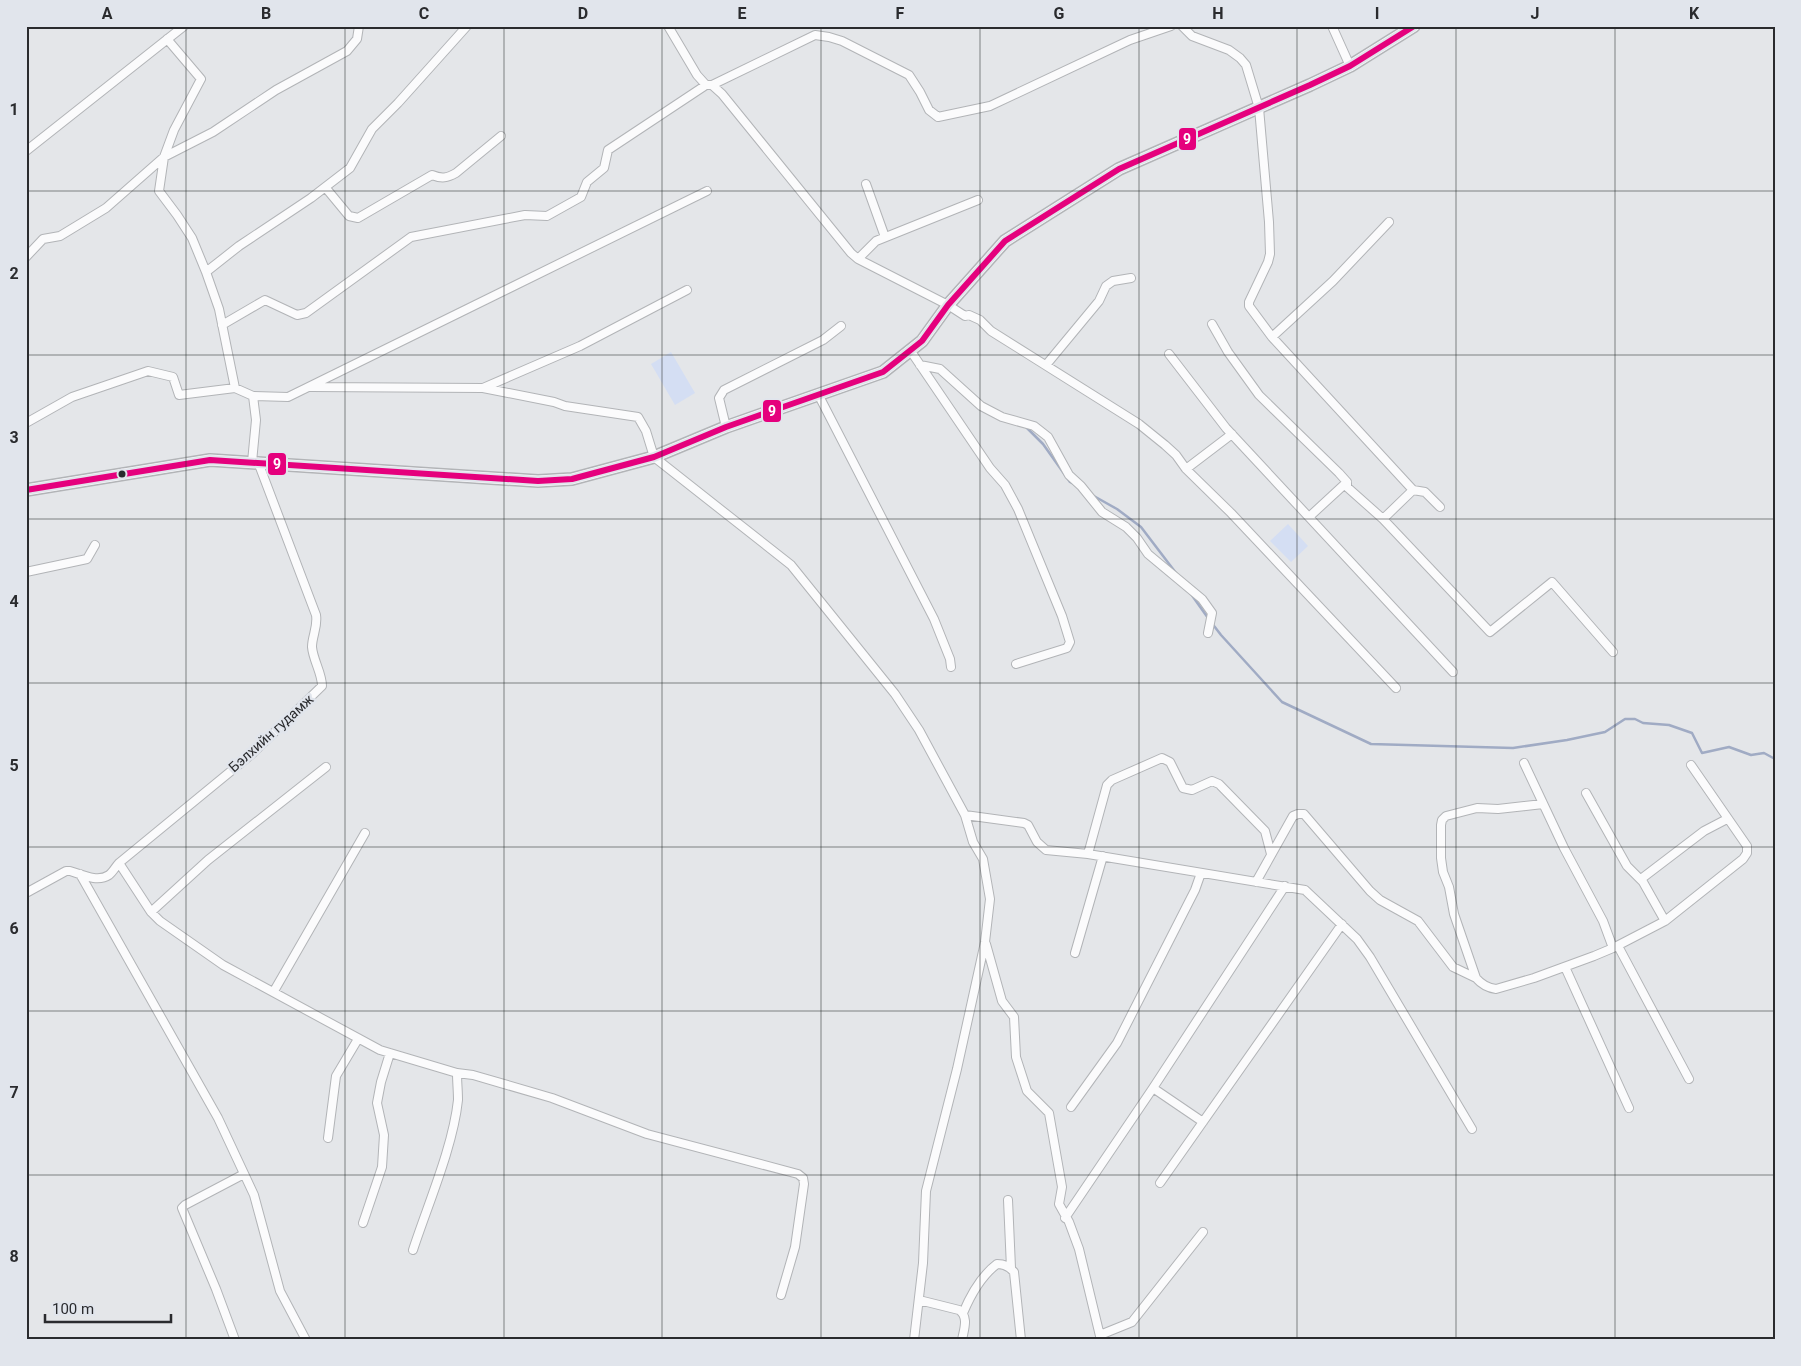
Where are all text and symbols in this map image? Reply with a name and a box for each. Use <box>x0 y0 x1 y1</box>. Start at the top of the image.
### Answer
text: A <box>102 4 113 23</box>
text: B <box>261 4 271 23</box>
text: C <box>419 4 429 23</box>
text: D <box>578 4 588 23</box>
text: E <box>738 4 747 23</box>
text: F <box>896 4 905 23</box>
text: G <box>1054 4 1065 23</box>
text: H <box>1212 4 1224 23</box>
text: I <box>1375 4 1379 23</box>
text: J <box>1531 4 1539 23</box>
text: K <box>1689 4 1700 23</box>
text: 1 <box>9 100 19 119</box>
line badge: 9 <box>1178 127 1197 151</box>
text: 9 <box>1183 131 1191 147</box>
text: 2 <box>9 264 19 283</box>
line badge: 9 <box>762 399 782 423</box>
text: 9 <box>768 403 776 419</box>
text: 3 <box>9 428 19 447</box>
line badge: 9 <box>267 452 287 476</box>
text: 9 <box>273 456 281 472</box>
unlabelled marker <box>117 469 127 479</box>
text: 4 <box>9 592 19 611</box>
street label: Бэлхийн гудамж <box>225 691 317 775</box>
text: 5 <box>9 756 19 775</box>
text: 6 <box>9 919 19 938</box>
text: 7 <box>9 1083 19 1102</box>
text: 8 <box>9 1247 19 1266</box>
scale bar <box>45 1291 171 1323</box>
text: 100 m <box>52 1300 94 1318</box>

